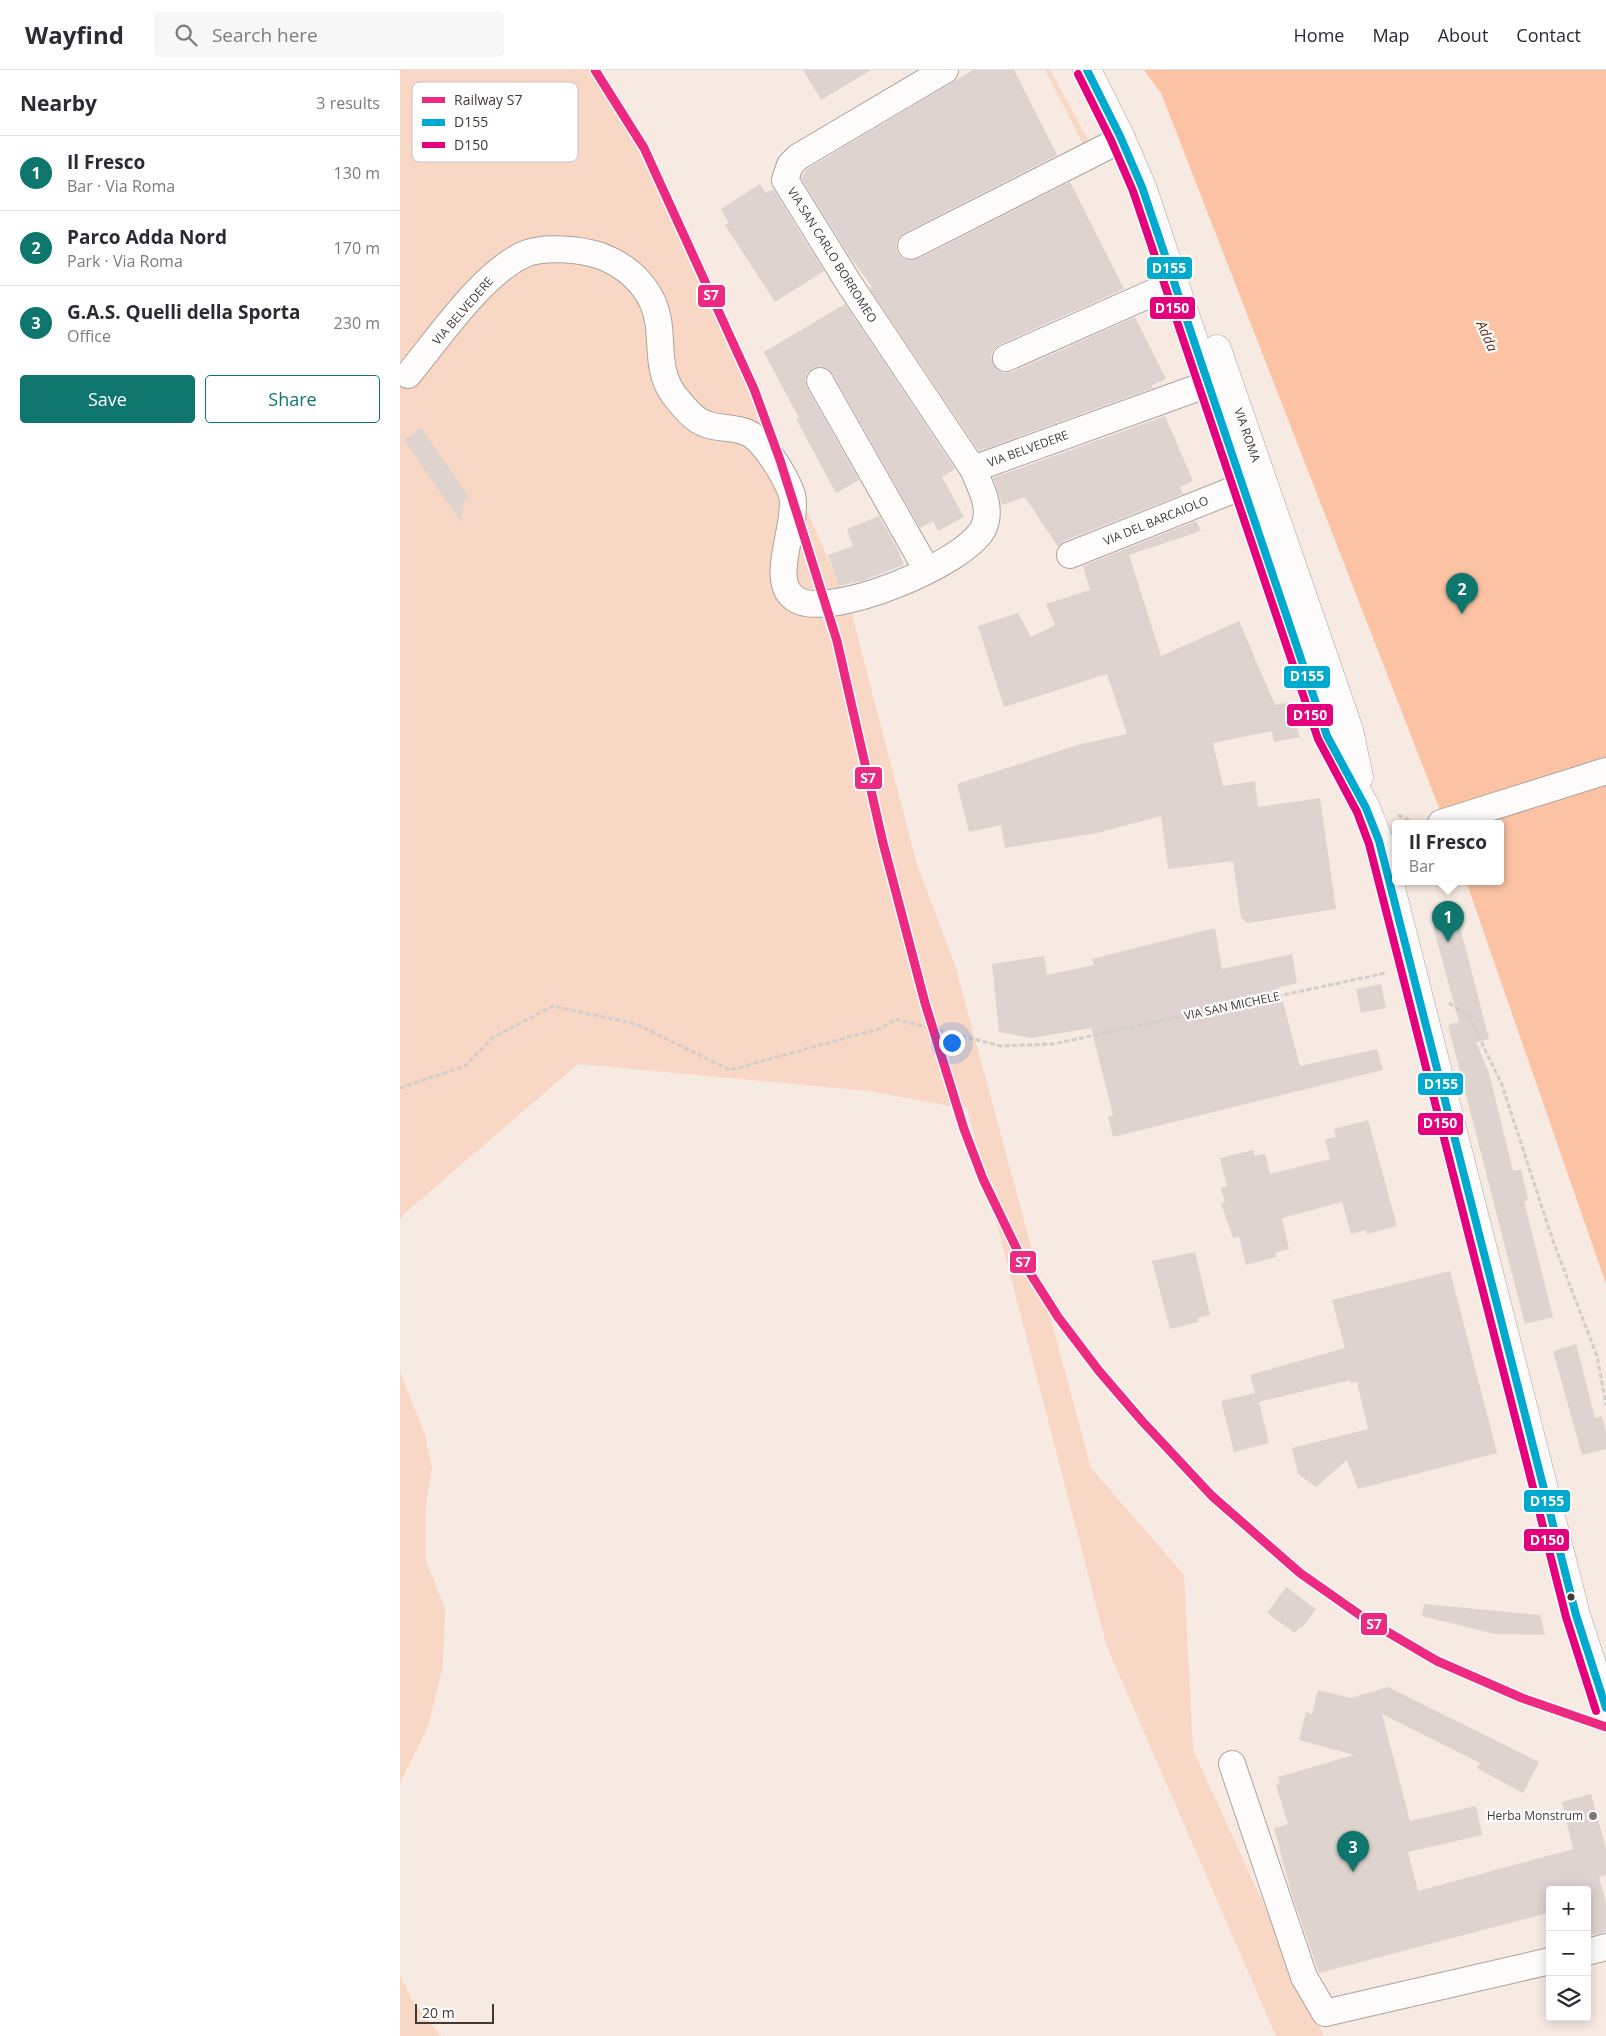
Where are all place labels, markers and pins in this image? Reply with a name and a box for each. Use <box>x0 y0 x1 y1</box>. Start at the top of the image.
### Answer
pin: 2 <box>1446 573 1478 614</box>
pin: 1 <box>1432 901 1464 942</box>
unlabelled marker <box>1566 1592 1576 1602</box>
place label: Herba Monstrum <box>1487 1807 1583 1824</box>
marker: Herba Monstrum <box>1587 1810 1599 1822</box>
pin: 3 <box>1337 1831 1369 1872</box>

